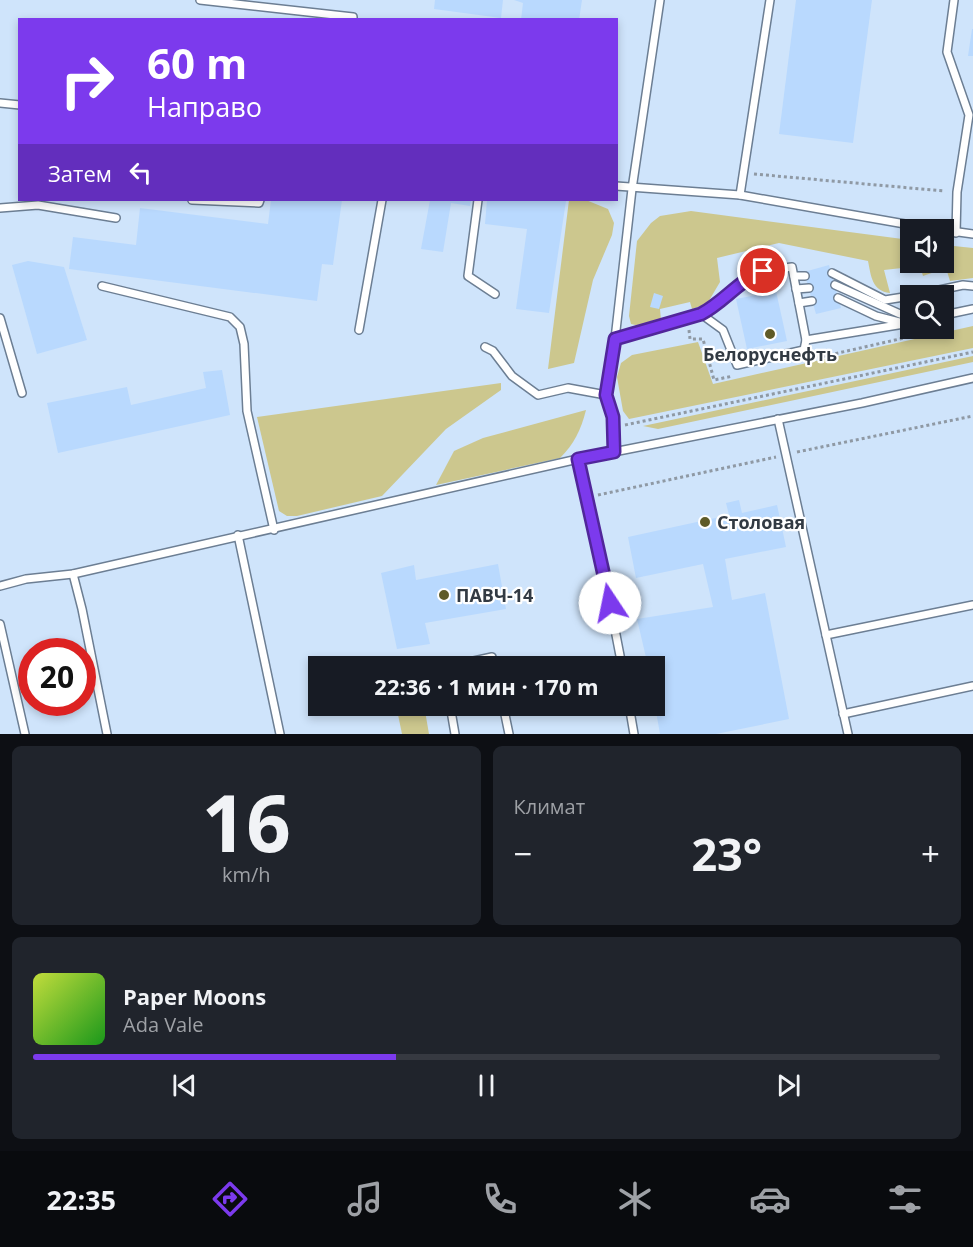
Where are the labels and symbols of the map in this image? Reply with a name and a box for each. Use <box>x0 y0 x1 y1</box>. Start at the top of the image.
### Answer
pin <box>737 245 788 296</box>
marker: Белоруснефть <box>763 327 777 341</box>
place label: Белоруснефть <box>703 342 837 366</box>
place label: Столовая <box>717 510 805 534</box>
marker: Столовая <box>698 515 712 529</box>
position arrow <box>578 571 642 635</box>
place label: ПАВЧ-14 <box>456 583 533 607</box>
marker: ПАВЧ-14 <box>437 588 451 602</box>
speed limit sign: 20 <box>18 638 96 716</box>

